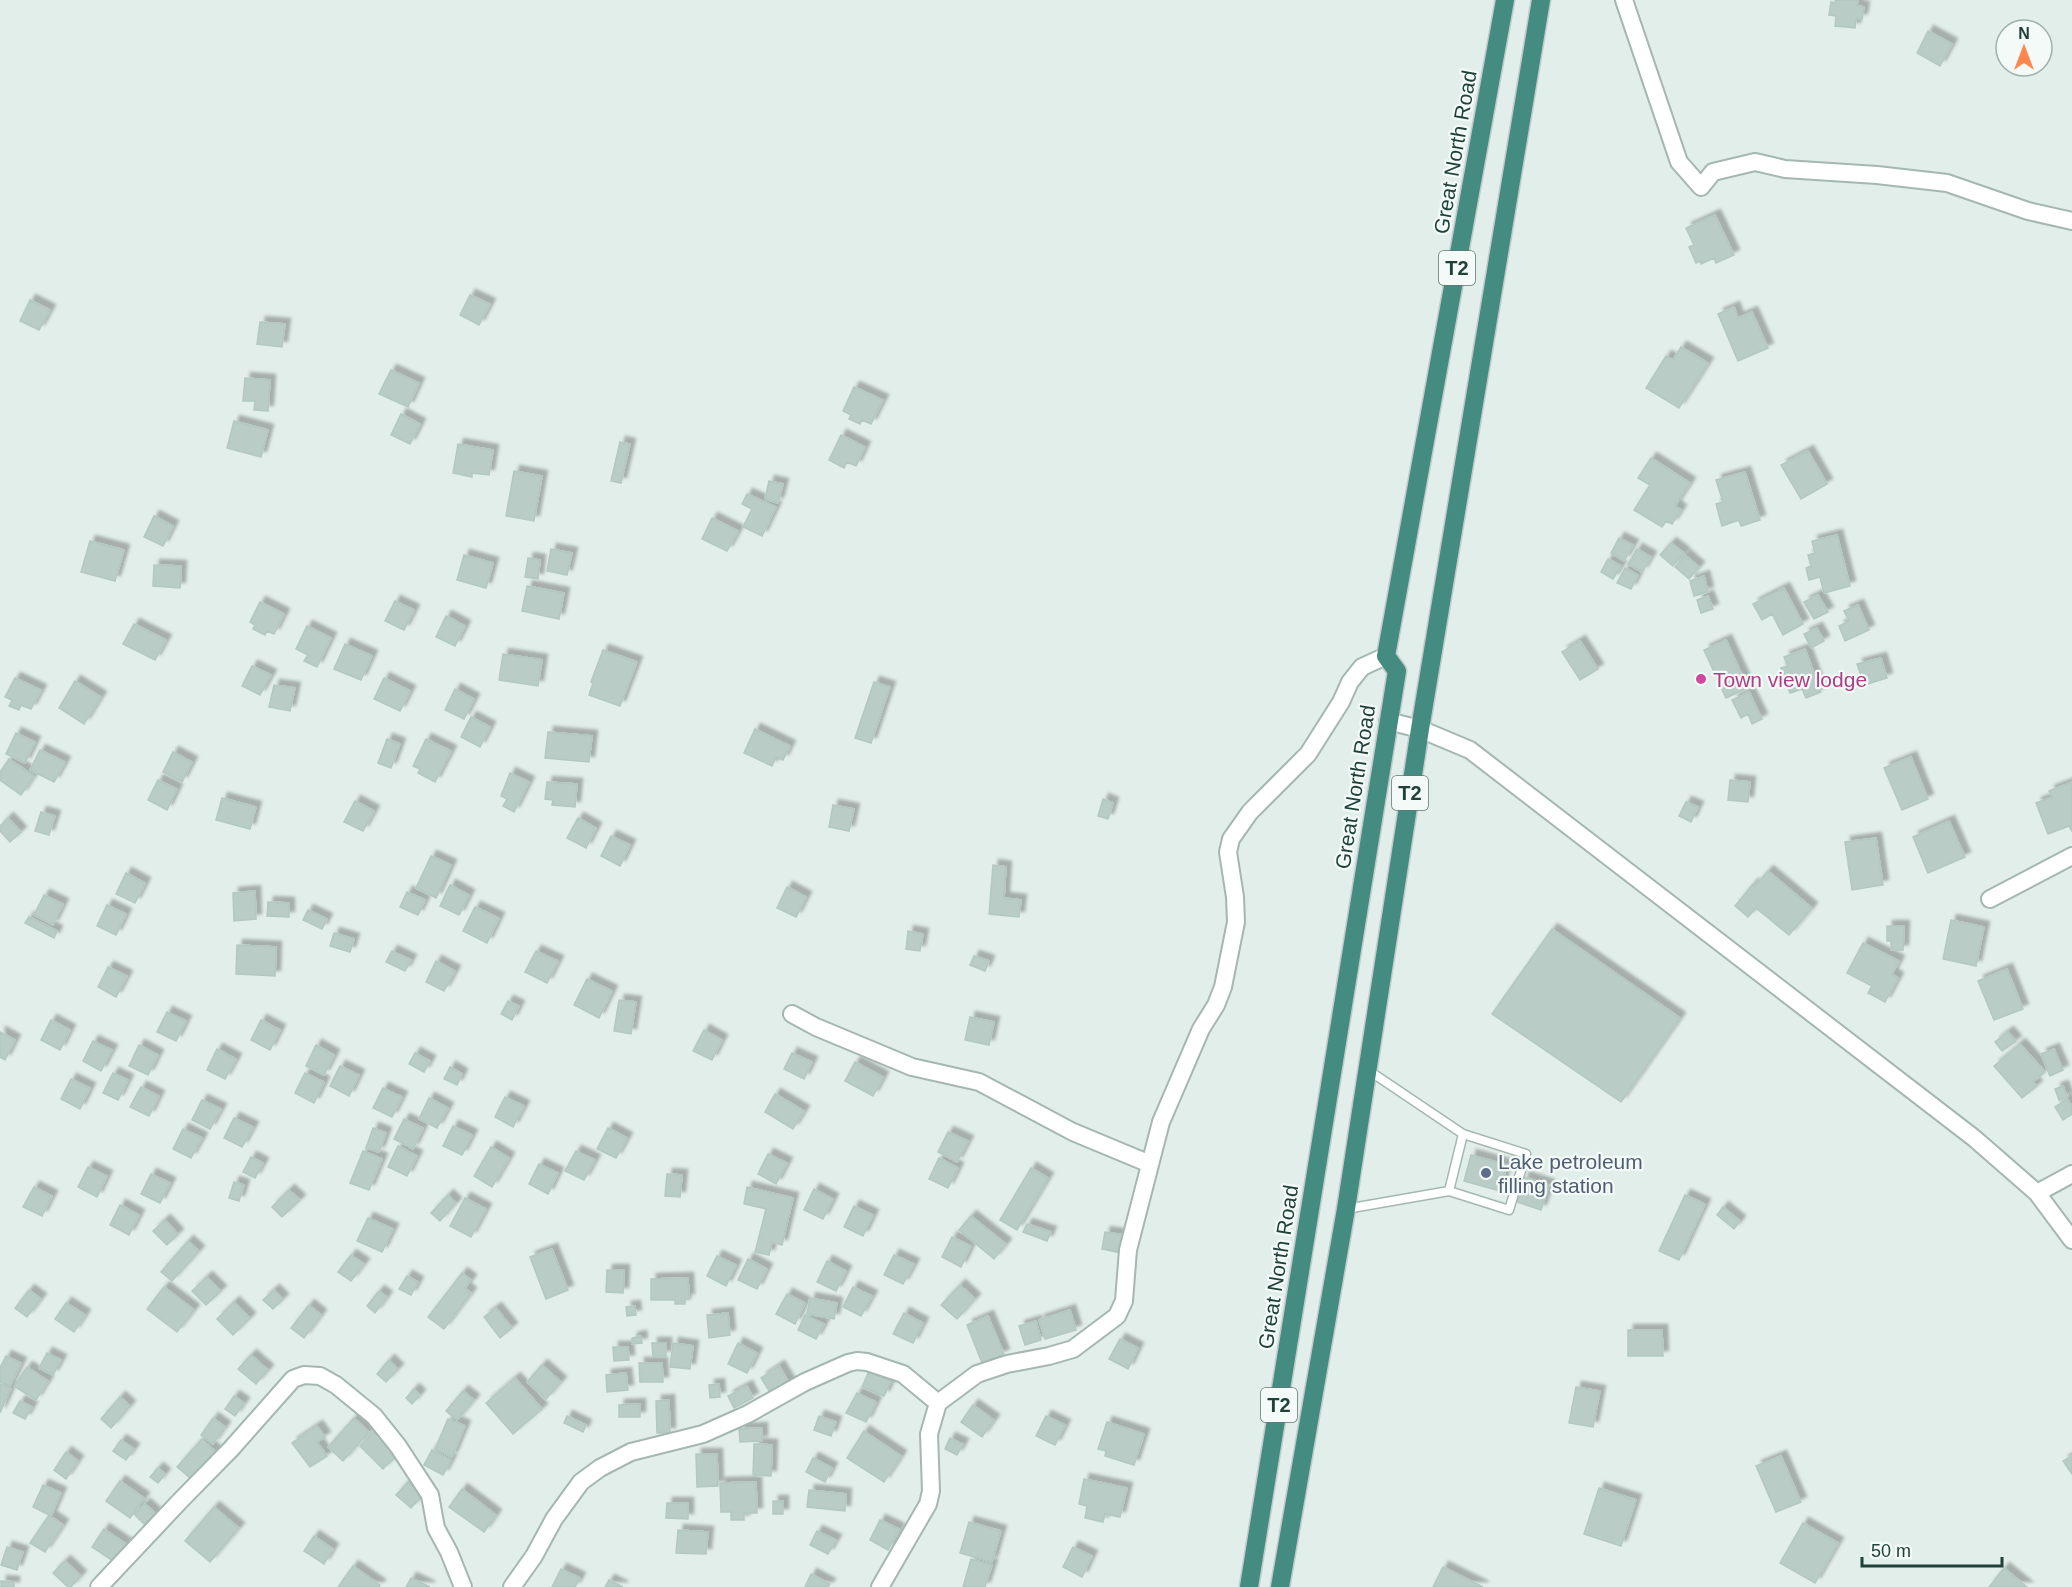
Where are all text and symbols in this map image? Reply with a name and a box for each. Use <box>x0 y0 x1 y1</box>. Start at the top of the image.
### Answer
north arrow <box>1994 18 2054 78</box>
text: N <box>2018 25 2030 42</box>
street label: Great North Road <box>1429 68 1481 236</box>
road number: T2 <box>1439 251 1475 285</box>
place label: Town view lodge <box>1713 668 1867 691</box>
marker: Town view lodge <box>1694 672 1708 686</box>
street label: Great North Road <box>1331 703 1379 871</box>
road number: T2 <box>1392 776 1428 810</box>
place label: Lake petroleum filling station <box>1498 1150 1643 1197</box>
marker: Lake petroleum filling station <box>1479 1166 1493 1180</box>
street label: Great North Road <box>1254 1183 1302 1351</box>
road number: T2 <box>1261 1388 1297 1422</box>
scale bar <box>1862 1530 2002 1568</box>
text: 50 m <box>1871 1541 1911 1561</box>

